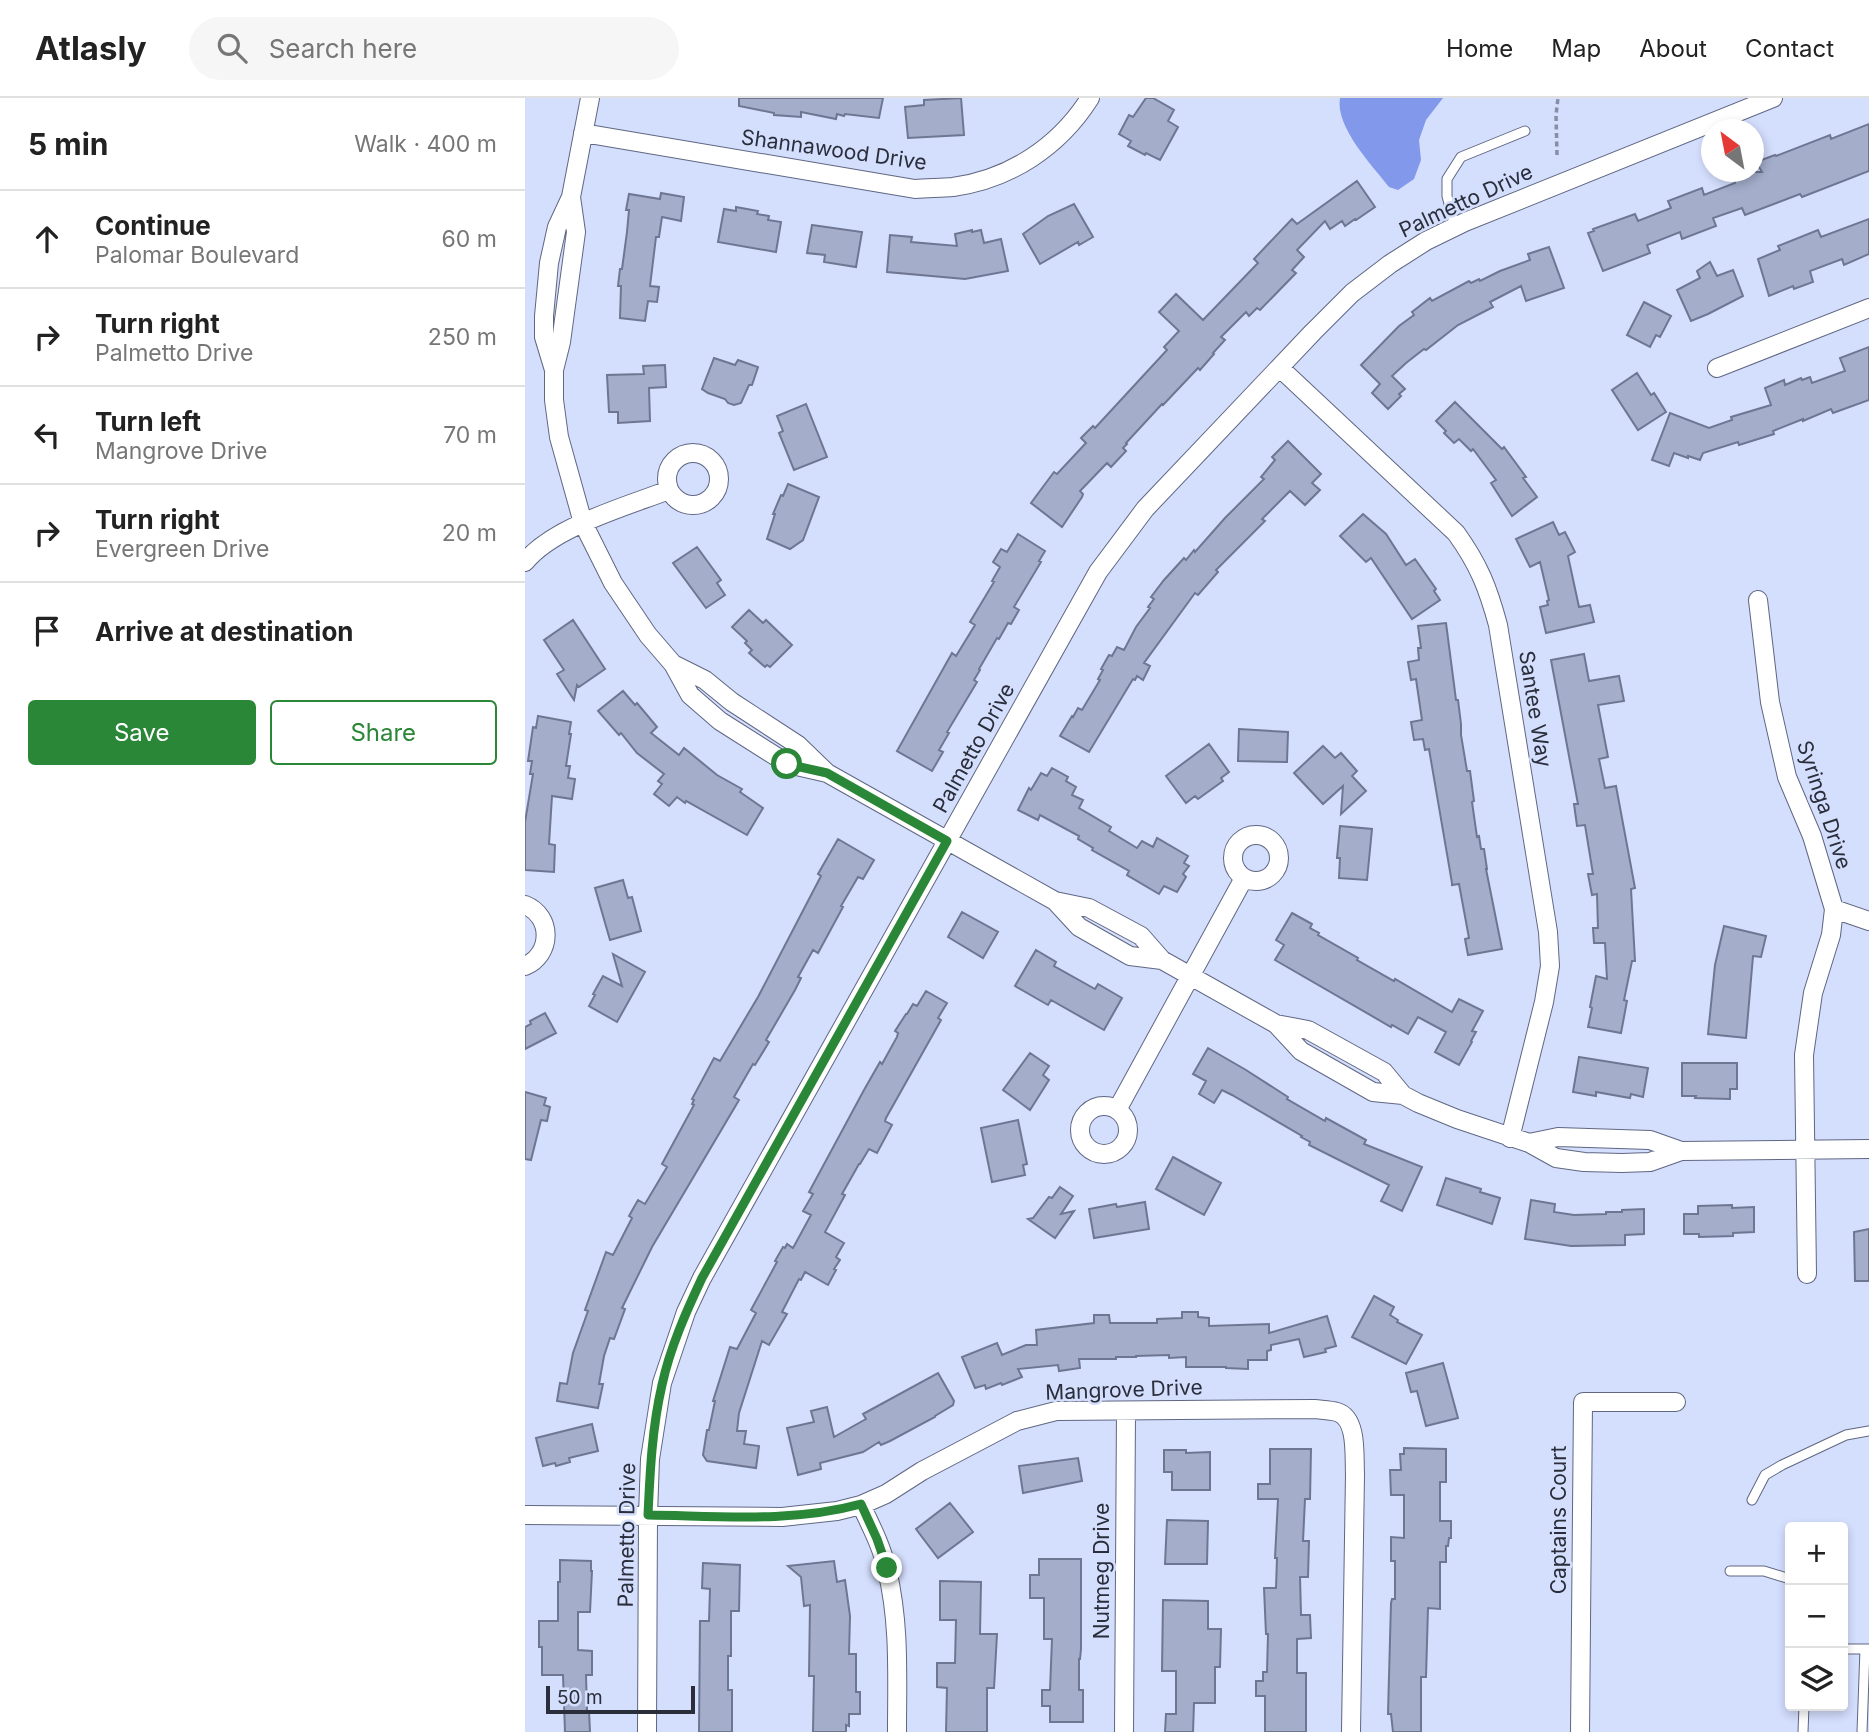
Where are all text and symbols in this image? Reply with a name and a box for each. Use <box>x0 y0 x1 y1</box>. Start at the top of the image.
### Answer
search box <box>189 17 679 80</box>
text: Atlasly <box>35 28 147 68</box>
icon: search <box>213 29 251 67</box>
text: Search here <box>269 33 417 64</box>
text: Home <box>1446 34 1513 63</box>
text: Map <box>1551 34 1601 63</box>
text: About <box>1639 34 1707 63</box>
text: Contact <box>1745 34 1834 63</box>
north arrow <box>1701 119 1764 182</box>
street label: Shannawood Drive <box>740 124 928 175</box>
text: 5 min <box>28 126 108 162</box>
text: Walk · 400 m <box>354 130 497 158</box>
street label: Palmetto Drive <box>1395 159 1537 242</box>
text: Continue <box>95 210 211 241</box>
icon: ahead <box>28 220 66 258</box>
text: 60 m <box>442 225 497 253</box>
text: Palomar Boulevard <box>95 241 299 269</box>
text: Turn right <box>95 308 220 339</box>
icon: right <box>28 318 66 356</box>
text: 250 m <box>428 323 497 351</box>
text: Palmetto Drive <box>95 339 253 367</box>
text: Turn left <box>95 406 201 437</box>
icon: left <box>28 416 66 454</box>
text: 70 m <box>443 421 497 449</box>
text: Mangrove Drive <box>95 437 267 465</box>
text: Turn right <box>95 504 220 535</box>
icon: right <box>28 514 66 552</box>
text: 20 m <box>442 519 497 547</box>
text: Evergreen Drive <box>95 535 269 563</box>
icon: arrive <box>28 612 66 650</box>
text: Arrive at destination <box>95 616 354 647</box>
street label: Santee Way <box>1514 649 1557 769</box>
street label: Palmetto Drive <box>928 678 1020 817</box>
button: Save <box>28 700 256 765</box>
button: Share <box>270 700 497 765</box>
street label: Syringa Drive <box>1792 737 1857 872</box>
route start <box>771 748 802 779</box>
street label: Mangrove Drive <box>1045 1374 1203 1405</box>
street label: Captains Court <box>1546 1446 1571 1594</box>
street label: Palmetto Drive <box>613 1463 640 1607</box>
street label: Nutmeg Drive <box>1089 1503 1114 1639</box>
map controls <box>1785 1522 1848 1711</box>
button: + <box>1785 1522 1848 1585</box>
route end <box>871 1552 902 1583</box>
button: − <box>1785 1585 1848 1648</box>
button: layers <box>1785 1648 1848 1711</box>
scale bar <box>546 1683 695 1715</box>
text: 50 m <box>557 1686 603 1709</box>

